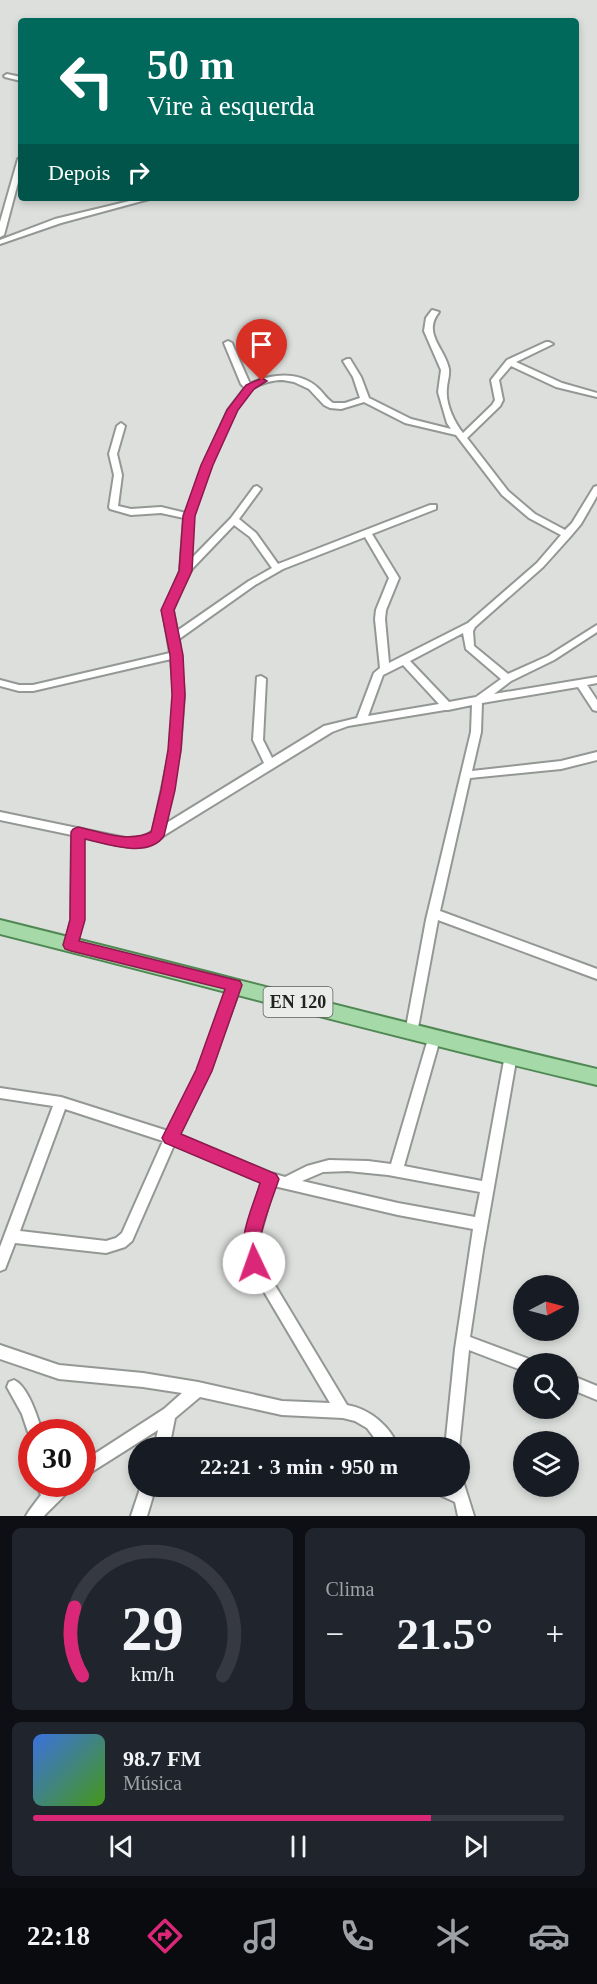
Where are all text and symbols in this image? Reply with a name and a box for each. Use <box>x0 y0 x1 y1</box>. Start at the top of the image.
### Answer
icon: left <box>48 42 126 120</box>
text: 50 m <box>147 42 235 88</box>
text: Vire à esquerda <box>147 91 315 121</box>
icon: right <box>122 156 155 189</box>
text: Depois <box>48 160 110 185</box>
pin <box>236 319 287 381</box>
icon: arrive <box>245 328 278 361</box>
road number: EN 120 <box>264 987 332 1017</box>
position arrow <box>222 1231 286 1295</box>
north arrow <box>513 1275 579 1341</box>
map controls <box>513 1275 579 1497</box>
button: search <box>513 1353 579 1419</box>
speed limit sign: 30 <box>18 1419 96 1497</box>
button: layers <box>513 1431 579 1497</box>
text: 22:21 · 3 min · 950 m <box>200 1454 398 1479</box>
text: Clima <box>326 1578 374 1600</box>
text: 29 <box>121 1594 183 1663</box>
text: 21.5° <box>396 1609 493 1659</box>
text: − <box>326 1616 344 1652</box>
text: + <box>545 1616 564 1652</box>
text: km/h <box>130 1662 175 1686</box>
text: 98.7 FM <box>123 1746 201 1771</box>
text: Música <box>123 1772 182 1794</box>
icon: previous <box>105 1830 138 1863</box>
icon: pause <box>282 1830 315 1863</box>
icon: next <box>459 1830 492 1863</box>
icon: directions <box>144 1915 186 1957</box>
icon: music <box>240 1915 282 1957</box>
icon: phone <box>336 1915 378 1957</box>
icon: climate <box>432 1915 474 1957</box>
icon: car <box>528 1915 570 1957</box>
text: 22:18 <box>27 1921 90 1951</box>

